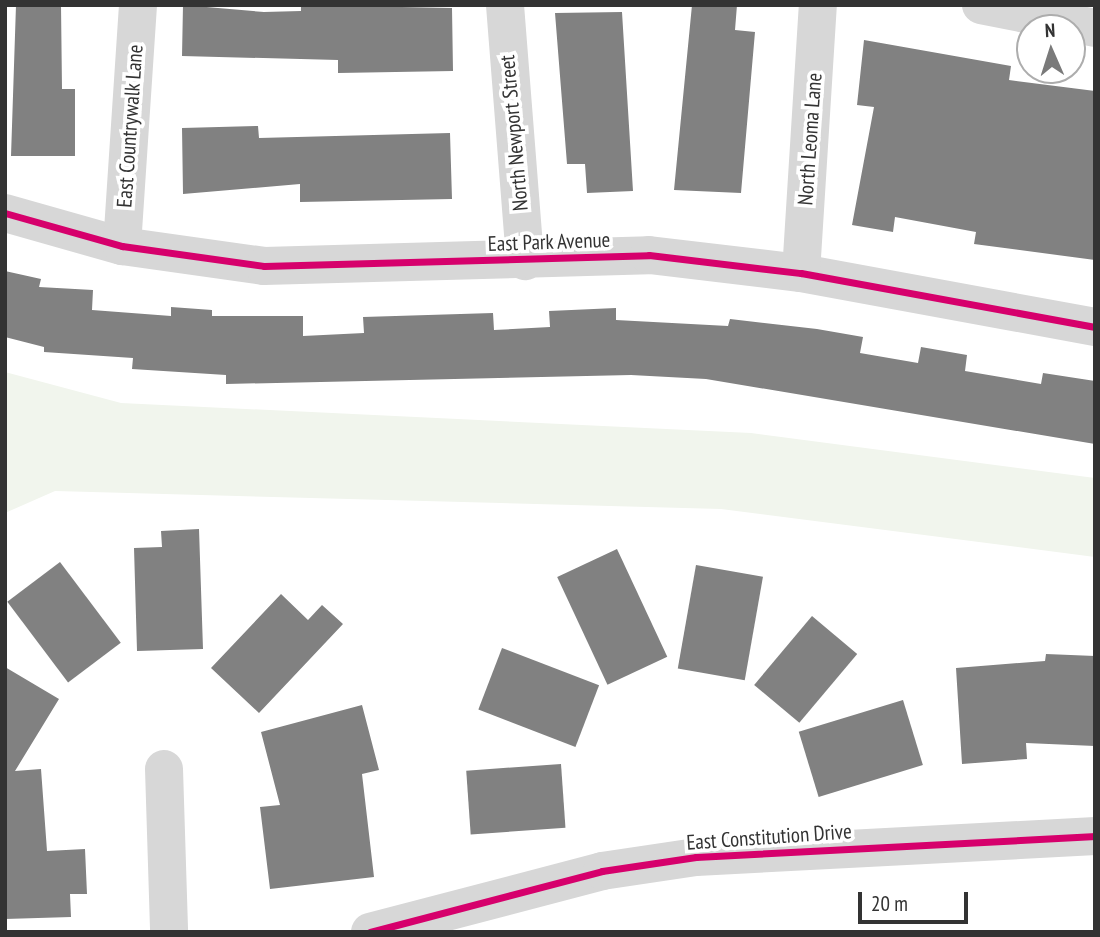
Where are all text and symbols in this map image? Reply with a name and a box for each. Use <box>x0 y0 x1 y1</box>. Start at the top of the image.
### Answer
north arrow <box>1016 14 1086 84</box>
text: N <box>1044 18 1056 42</box>
street label: East Countrywalk Lane <box>112 43 148 209</box>
street label: North Newport Street <box>495 54 533 212</box>
street label: North Leoma Lane <box>793 72 827 206</box>
street label: East Park Avenue <box>487 227 611 257</box>
street label: East Constitution Drive <box>686 819 852 855</box>
scale bar <box>862 878 972 922</box>
text: 20 m <box>871 890 908 917</box>

